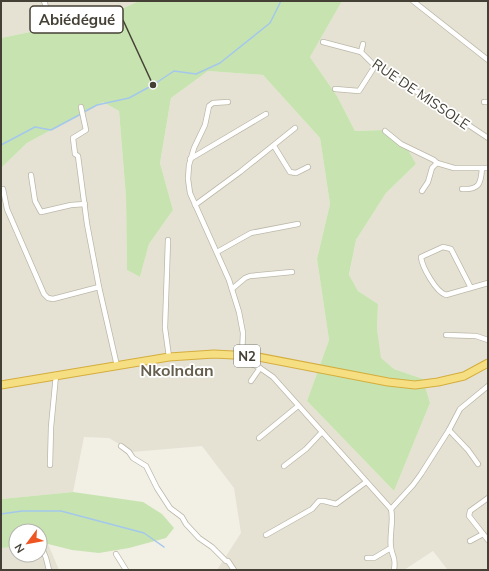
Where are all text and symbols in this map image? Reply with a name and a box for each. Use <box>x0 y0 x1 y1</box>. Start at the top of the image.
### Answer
callout: Abiédégué <box>30 6 123 33</box>
text: Abiédégué <box>39 10 115 29</box>
street label: RUE DE MISSOLE <box>369 55 473 133</box>
road number: N2 <box>234 345 260 367</box>
district label: Nkolndan <box>140 360 214 380</box>
north arrow <box>8 523 48 563</box>
text: N <box>11 541 28 556</box>

